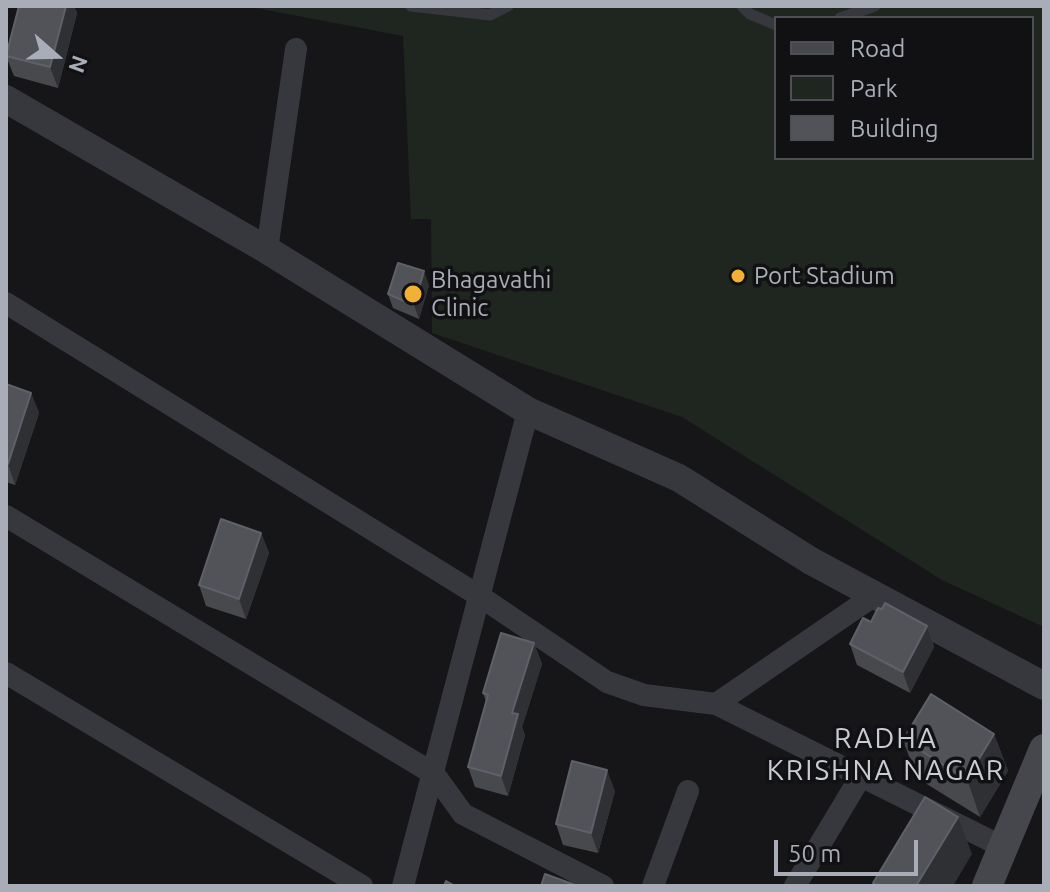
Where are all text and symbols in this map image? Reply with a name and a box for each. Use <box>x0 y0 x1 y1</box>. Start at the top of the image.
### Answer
north arrow <box>16 16 96 96</box>
legend <box>774 16 1034 160</box>
text: Road <box>850 35 905 62</box>
text: N <box>64 52 94 76</box>
text: Park <box>850 75 898 102</box>
text: Building <box>850 115 938 142</box>
place label: Port Stadium <box>754 262 895 290</box>
place label: Bhagavathi Clinic <box>431 266 551 322</box>
marker: Port Stadium <box>729 267 747 285</box>
marker: Bhagavathi Clinic <box>402 283 424 305</box>
district label: RADHA KRISHNA NAGAR <box>767 722 1005 788</box>
scale bar <box>778 824 922 874</box>
text: 50 m <box>788 840 841 867</box>

